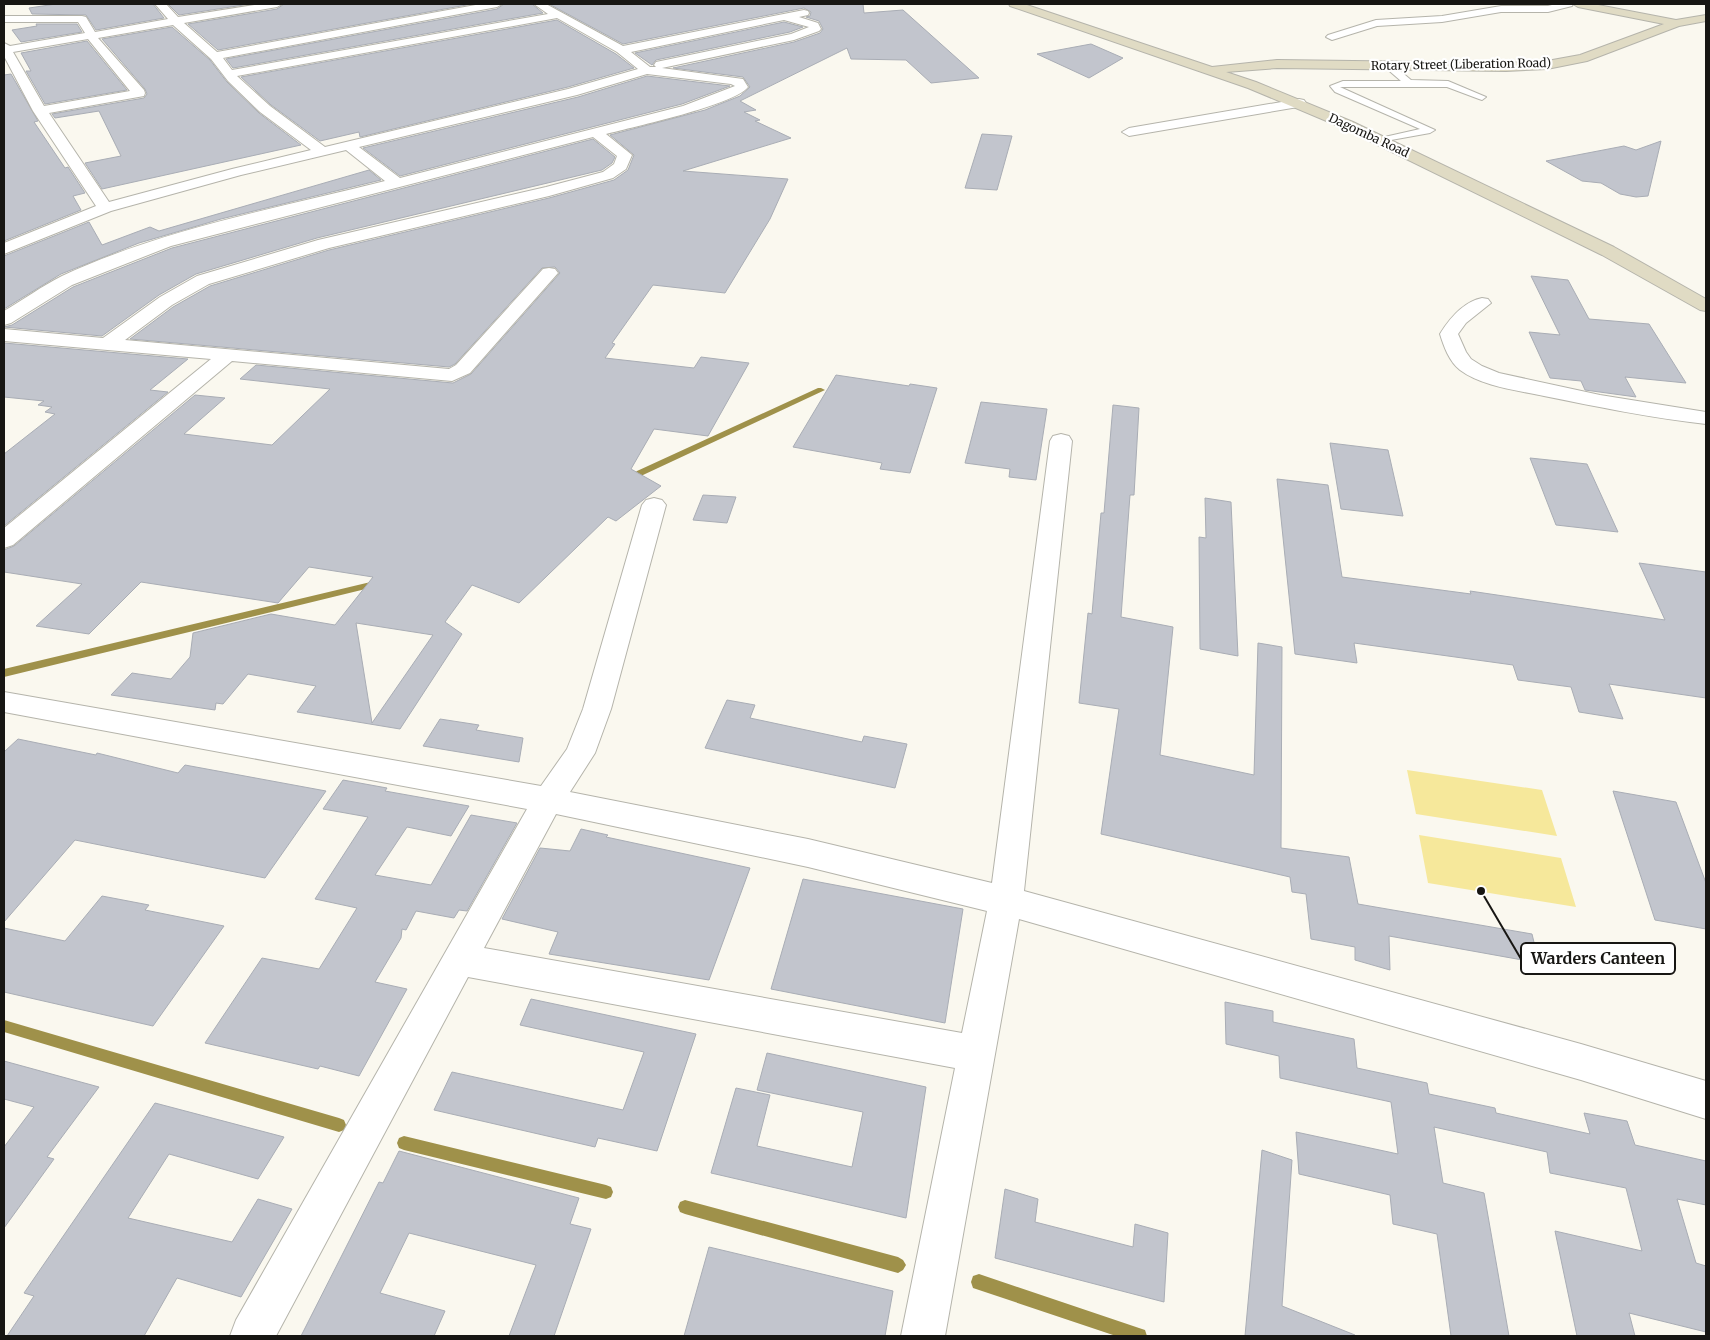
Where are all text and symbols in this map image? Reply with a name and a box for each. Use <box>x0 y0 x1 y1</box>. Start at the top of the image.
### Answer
street label: Rotary Street (Liberation Road) <box>1371 55 1551 73</box>
street label: Dagomba Road <box>1326 110 1412 160</box>
callout: Warders Canteen <box>1521 943 1675 974</box>
text: Warders Canteen <box>1530 948 1665 968</box>

